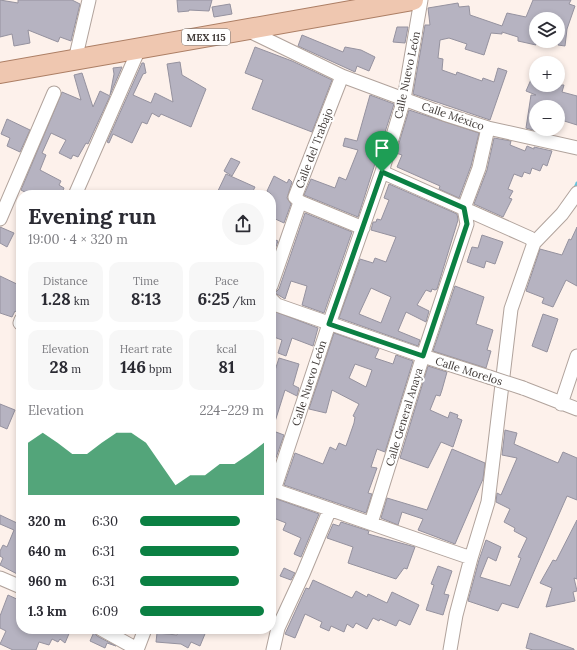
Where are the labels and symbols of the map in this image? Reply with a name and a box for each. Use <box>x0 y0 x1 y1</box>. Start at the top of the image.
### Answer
road number: MEX 115 <box>182 29 230 45</box>
street label: Calle Nuevo León <box>391 30 423 120</box>
street label: Calle México <box>420 99 486 133</box>
street label: Calle del Trabajo <box>292 106 336 190</box>
pin <box>365 131 399 172</box>
street label: Calle Nuevo León <box>289 338 330 428</box>
street label: Calle Morelos <box>434 354 504 388</box>
street label: Calle General Anaya <box>382 366 426 468</box>

